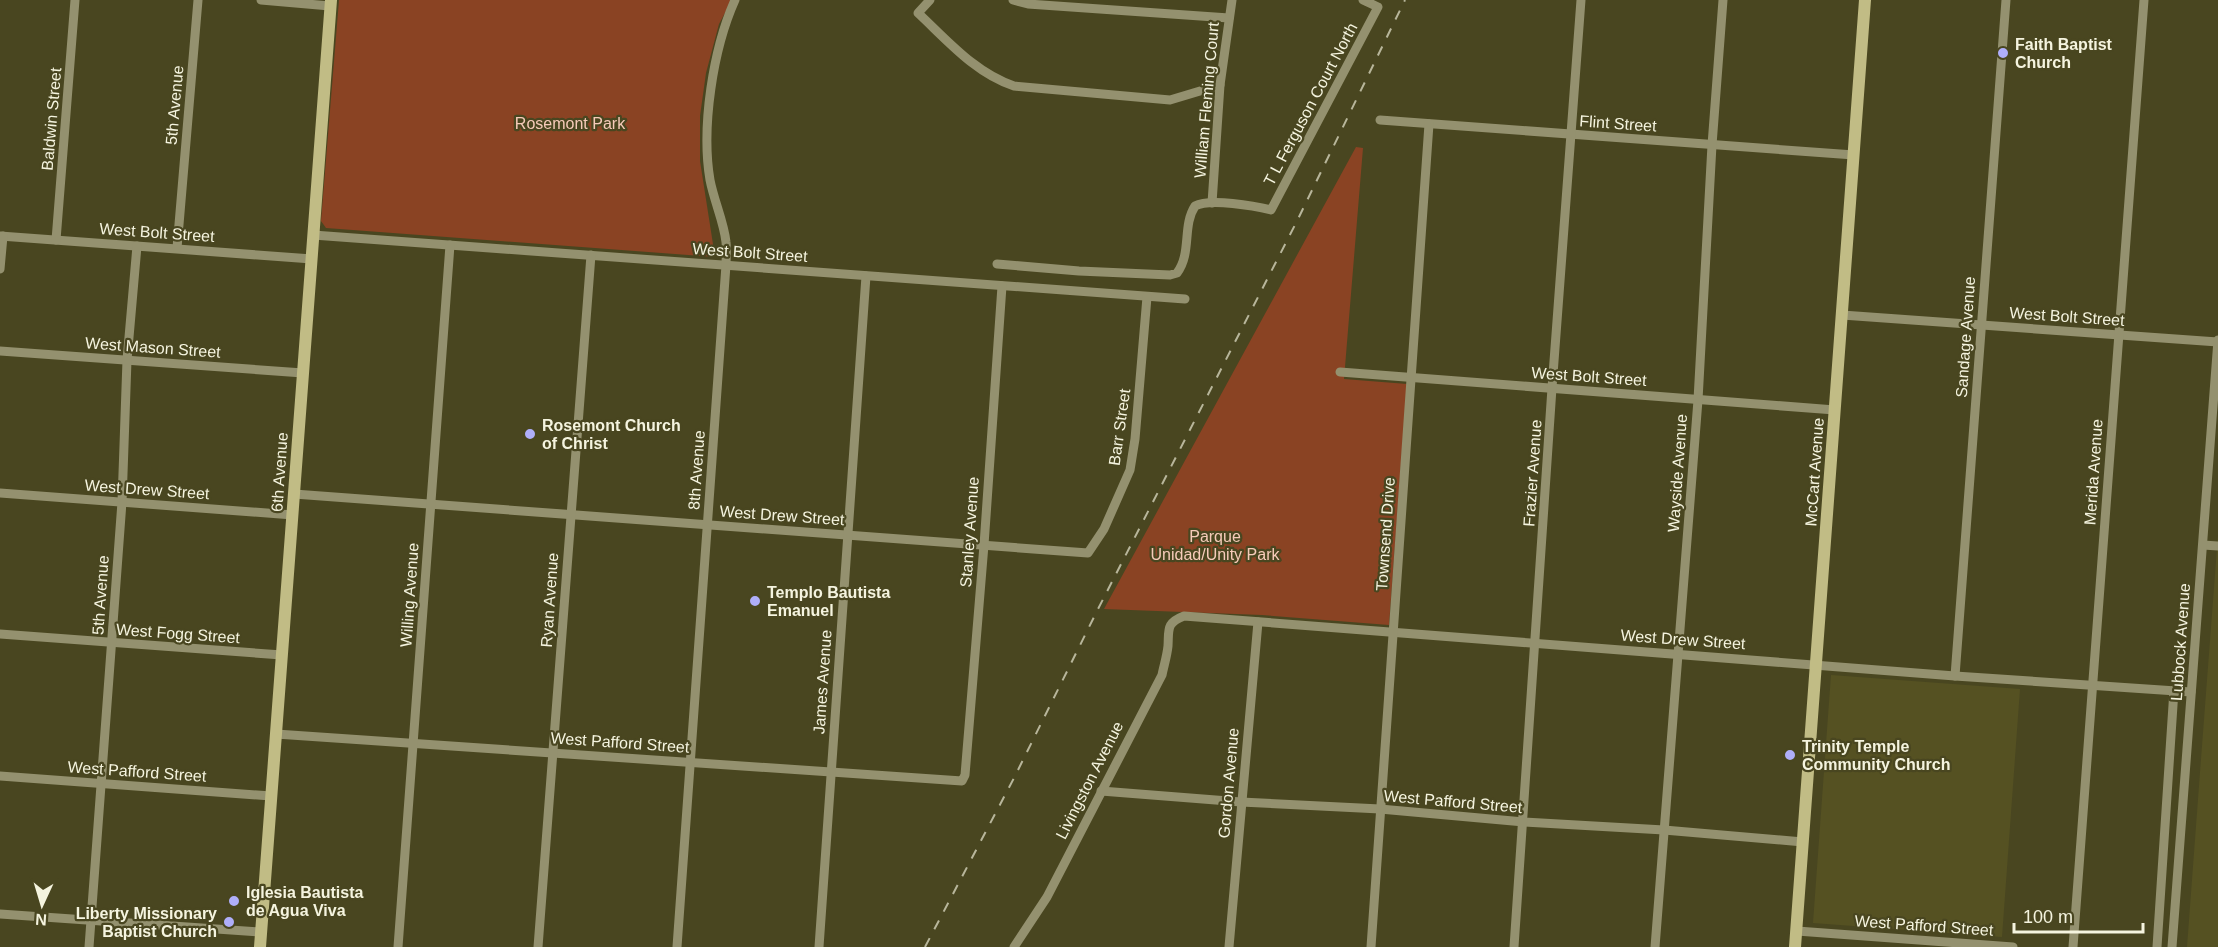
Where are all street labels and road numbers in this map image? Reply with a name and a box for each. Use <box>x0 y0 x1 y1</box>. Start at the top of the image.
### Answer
street label: T L Ferguson Court North <box>1260 20 1361 188</box>
street label: William Fleming Court <box>1191 21 1222 179</box>
street label: 5th Avenue <box>163 64 186 146</box>
street label: Baldwin Street <box>39 66 65 171</box>
street label: Flint Street <box>1579 112 1658 135</box>
street label: West Bolt Street <box>99 220 216 245</box>
street label: West Bolt Street <box>692 240 809 265</box>
street label: Sandage Avenue <box>1953 276 1978 398</box>
street label: West Bolt Street <box>2009 304 2126 329</box>
street label: West Mason Street <box>85 334 222 361</box>
street label: West Bolt Street <box>1531 364 1648 389</box>
street label: Barr Street <box>1106 387 1133 467</box>
street label: Wayside Avenue <box>1665 413 1690 533</box>
street label: McCart Avenue <box>1802 417 1827 527</box>
street label: Merida Avenue <box>2081 418 2106 526</box>
street label: Frazier Avenue <box>1520 419 1545 527</box>
street label: 8th Avenue <box>685 430 708 510</box>
street label: 6th Avenue <box>268 432 291 512</box>
street label: Stanley Avenue <box>957 476 982 588</box>
street label: West Drew Street <box>84 477 210 502</box>
street label: Townsend Drive <box>1373 477 1398 591</box>
street label: West Drew Street <box>719 503 845 528</box>
street label: Willing Avenue <box>397 542 422 648</box>
street label: Ryan Avenue <box>538 552 561 648</box>
street label: 5th Avenue <box>89 555 112 635</box>
street label: Lubbock Avenue <box>2168 582 2193 701</box>
street label: West Fogg Street <box>115 621 241 646</box>
street label: West Drew Street <box>1620 627 1746 652</box>
street label: James Avenue <box>810 629 835 735</box>
street label: Livingston Avenue <box>1052 719 1126 842</box>
street label: Gordon Avenue <box>1215 727 1242 839</box>
street label: West Pafford Street <box>550 729 690 756</box>
street label: West Pafford Street <box>67 758 207 785</box>
street label: West Pafford Street <box>1383 787 1524 816</box>
street label: West Pafford Street <box>1854 912 1994 939</box>

